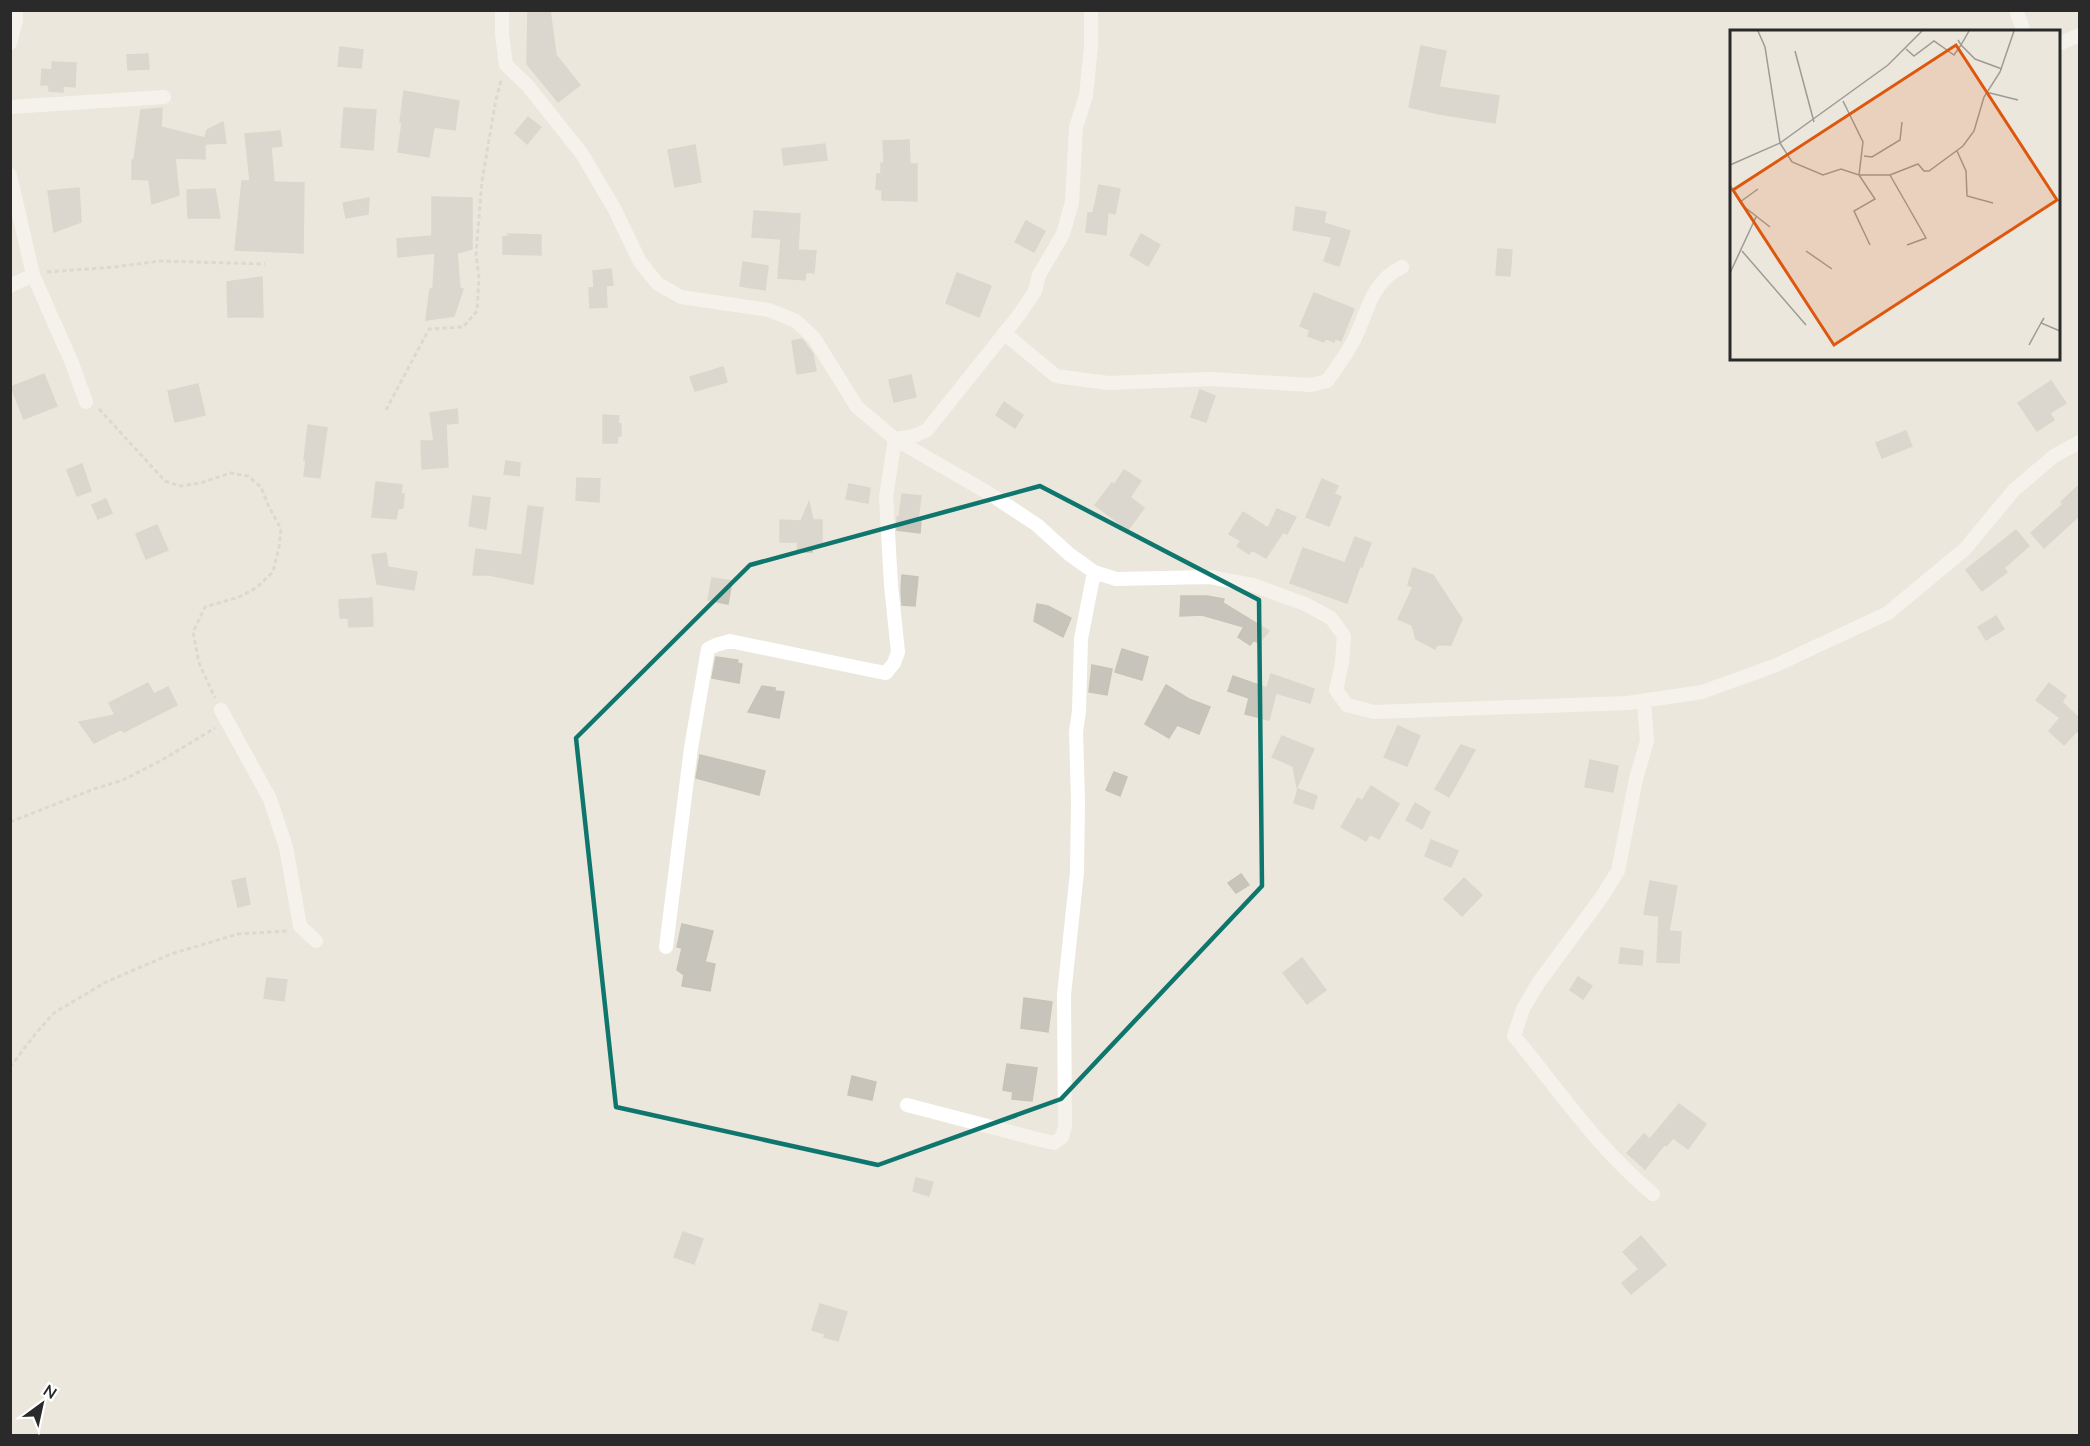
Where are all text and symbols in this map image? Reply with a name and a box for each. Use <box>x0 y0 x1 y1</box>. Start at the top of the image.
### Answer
inset map <box>1730 30 2060 360</box>
north arrow <box>12 1374 72 1434</box>
text: N <box>39 1380 61 1405</box>

